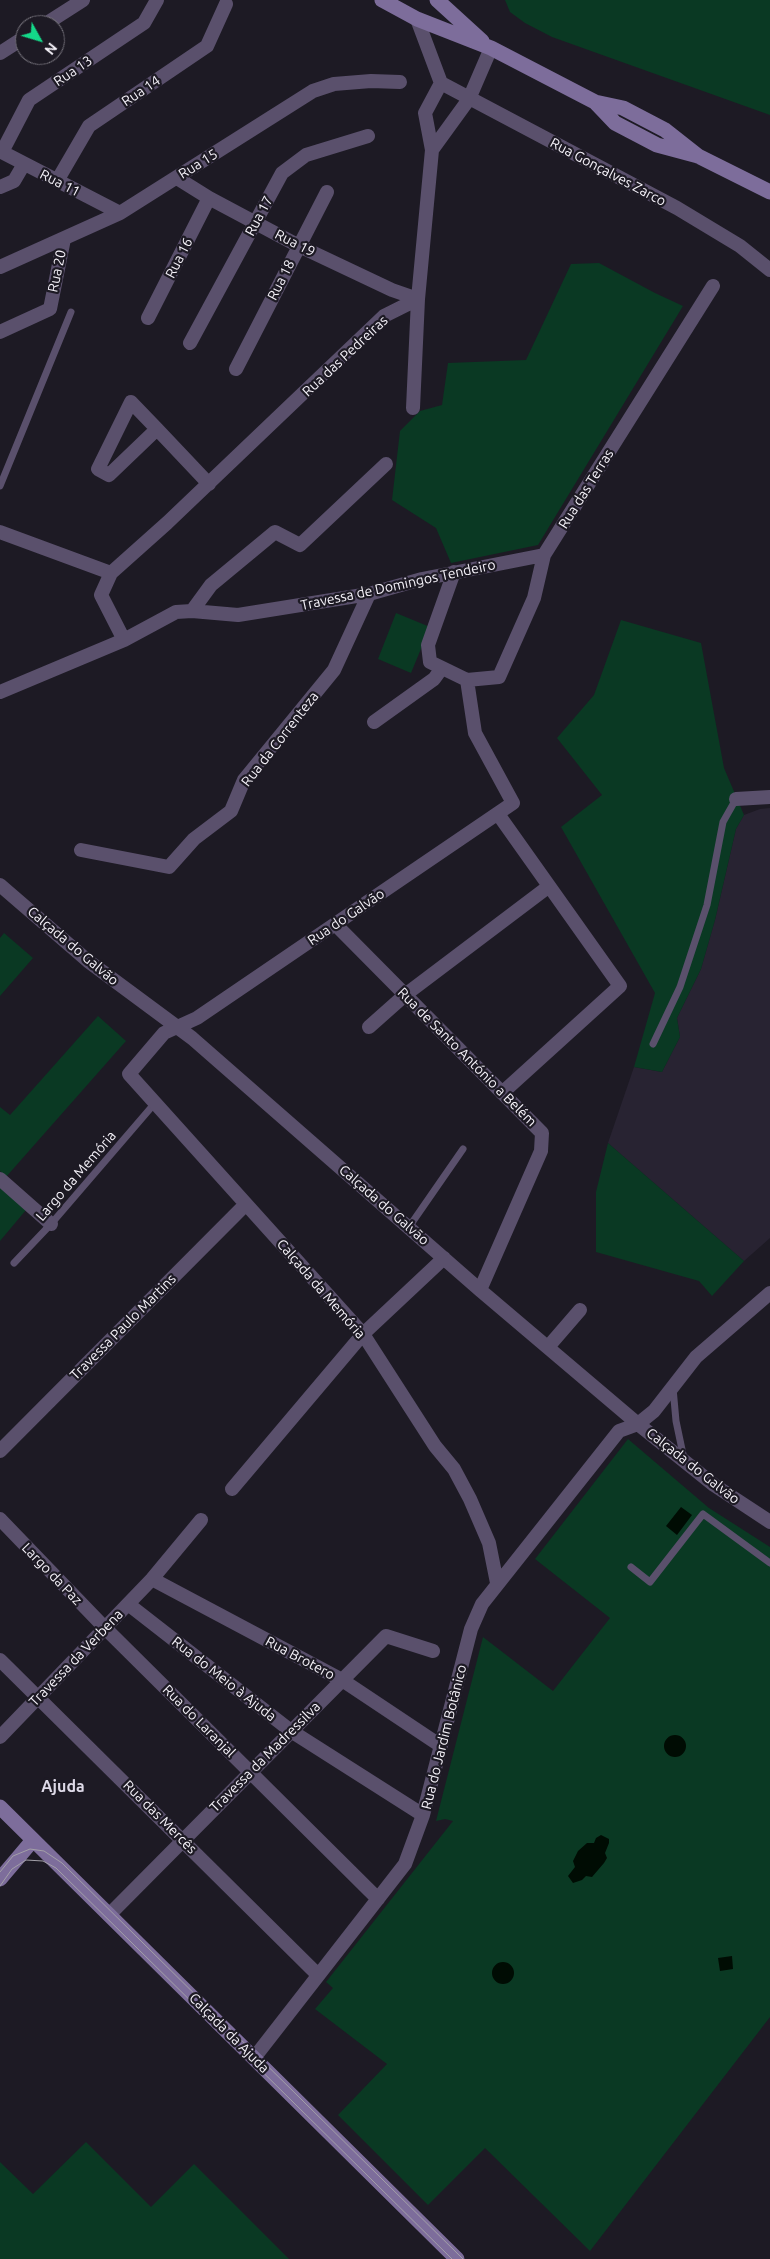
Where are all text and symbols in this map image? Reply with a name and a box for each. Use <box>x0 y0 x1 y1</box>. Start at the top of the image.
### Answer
north arrow <box>15 15 65 65</box>
text: N <box>41 40 60 58</box>
street label: Rua 13 <box>51 52 95 90</box>
street label: Rua 14 <box>119 72 163 110</box>
street label: Rua Gonçalves Zarco <box>547 134 669 210</box>
street label: Rua 15 <box>175 146 221 182</box>
street label: Rua 11 <box>37 166 83 200</box>
street label: Rua 17 <box>242 193 276 239</box>
street label: Rua 19 <box>272 226 318 260</box>
street label: Rua 16 <box>162 235 196 281</box>
street label: Rua 20 <box>44 248 70 294</box>
street label: Rua 18 <box>264 257 298 303</box>
street label: Rua das Pedreiras <box>299 312 391 400</box>
street label: Rua das Terras <box>555 446 617 532</box>
street label: Travessa de Domingos Tendeiro <box>299 556 497 614</box>
street label: Rua da Correnteza <box>238 688 322 790</box>
street label: Rua do Galvão <box>304 885 388 949</box>
street label: Calçada do Galvão <box>24 903 122 989</box>
street label: Rua de Santo António a Belém <box>394 984 540 1130</box>
street label: Largo da Memória <box>32 1128 120 1224</box>
street label: Calçada do Galvão <box>336 1161 432 1249</box>
street label: Calçada da Memória <box>273 1236 369 1342</box>
street label: Travessa Paulo Martins <box>66 1270 180 1384</box>
street label: Calçada do Galvão <box>643 1424 743 1508</box>
street label: Largo da Paz <box>18 1540 86 1608</box>
street label: Travessa da Verbena <box>26 1606 126 1710</box>
street label: Rua do Meio à Ajuda <box>169 1633 279 1725</box>
street label: Rua Brotero <box>262 1633 338 1683</box>
street label: Rua do Jardim Botânico <box>418 1663 470 1811</box>
street label: Rua do Laranjal <box>159 1681 239 1761</box>
street label: Travessa da Madressilva <box>206 1698 324 1816</box>
district label: Ajuda <box>41 1777 85 1797</box>
street label: Rua das Mercês <box>120 1777 200 1857</box>
street label: Calçada da Ajuda <box>186 1990 272 2076</box>

